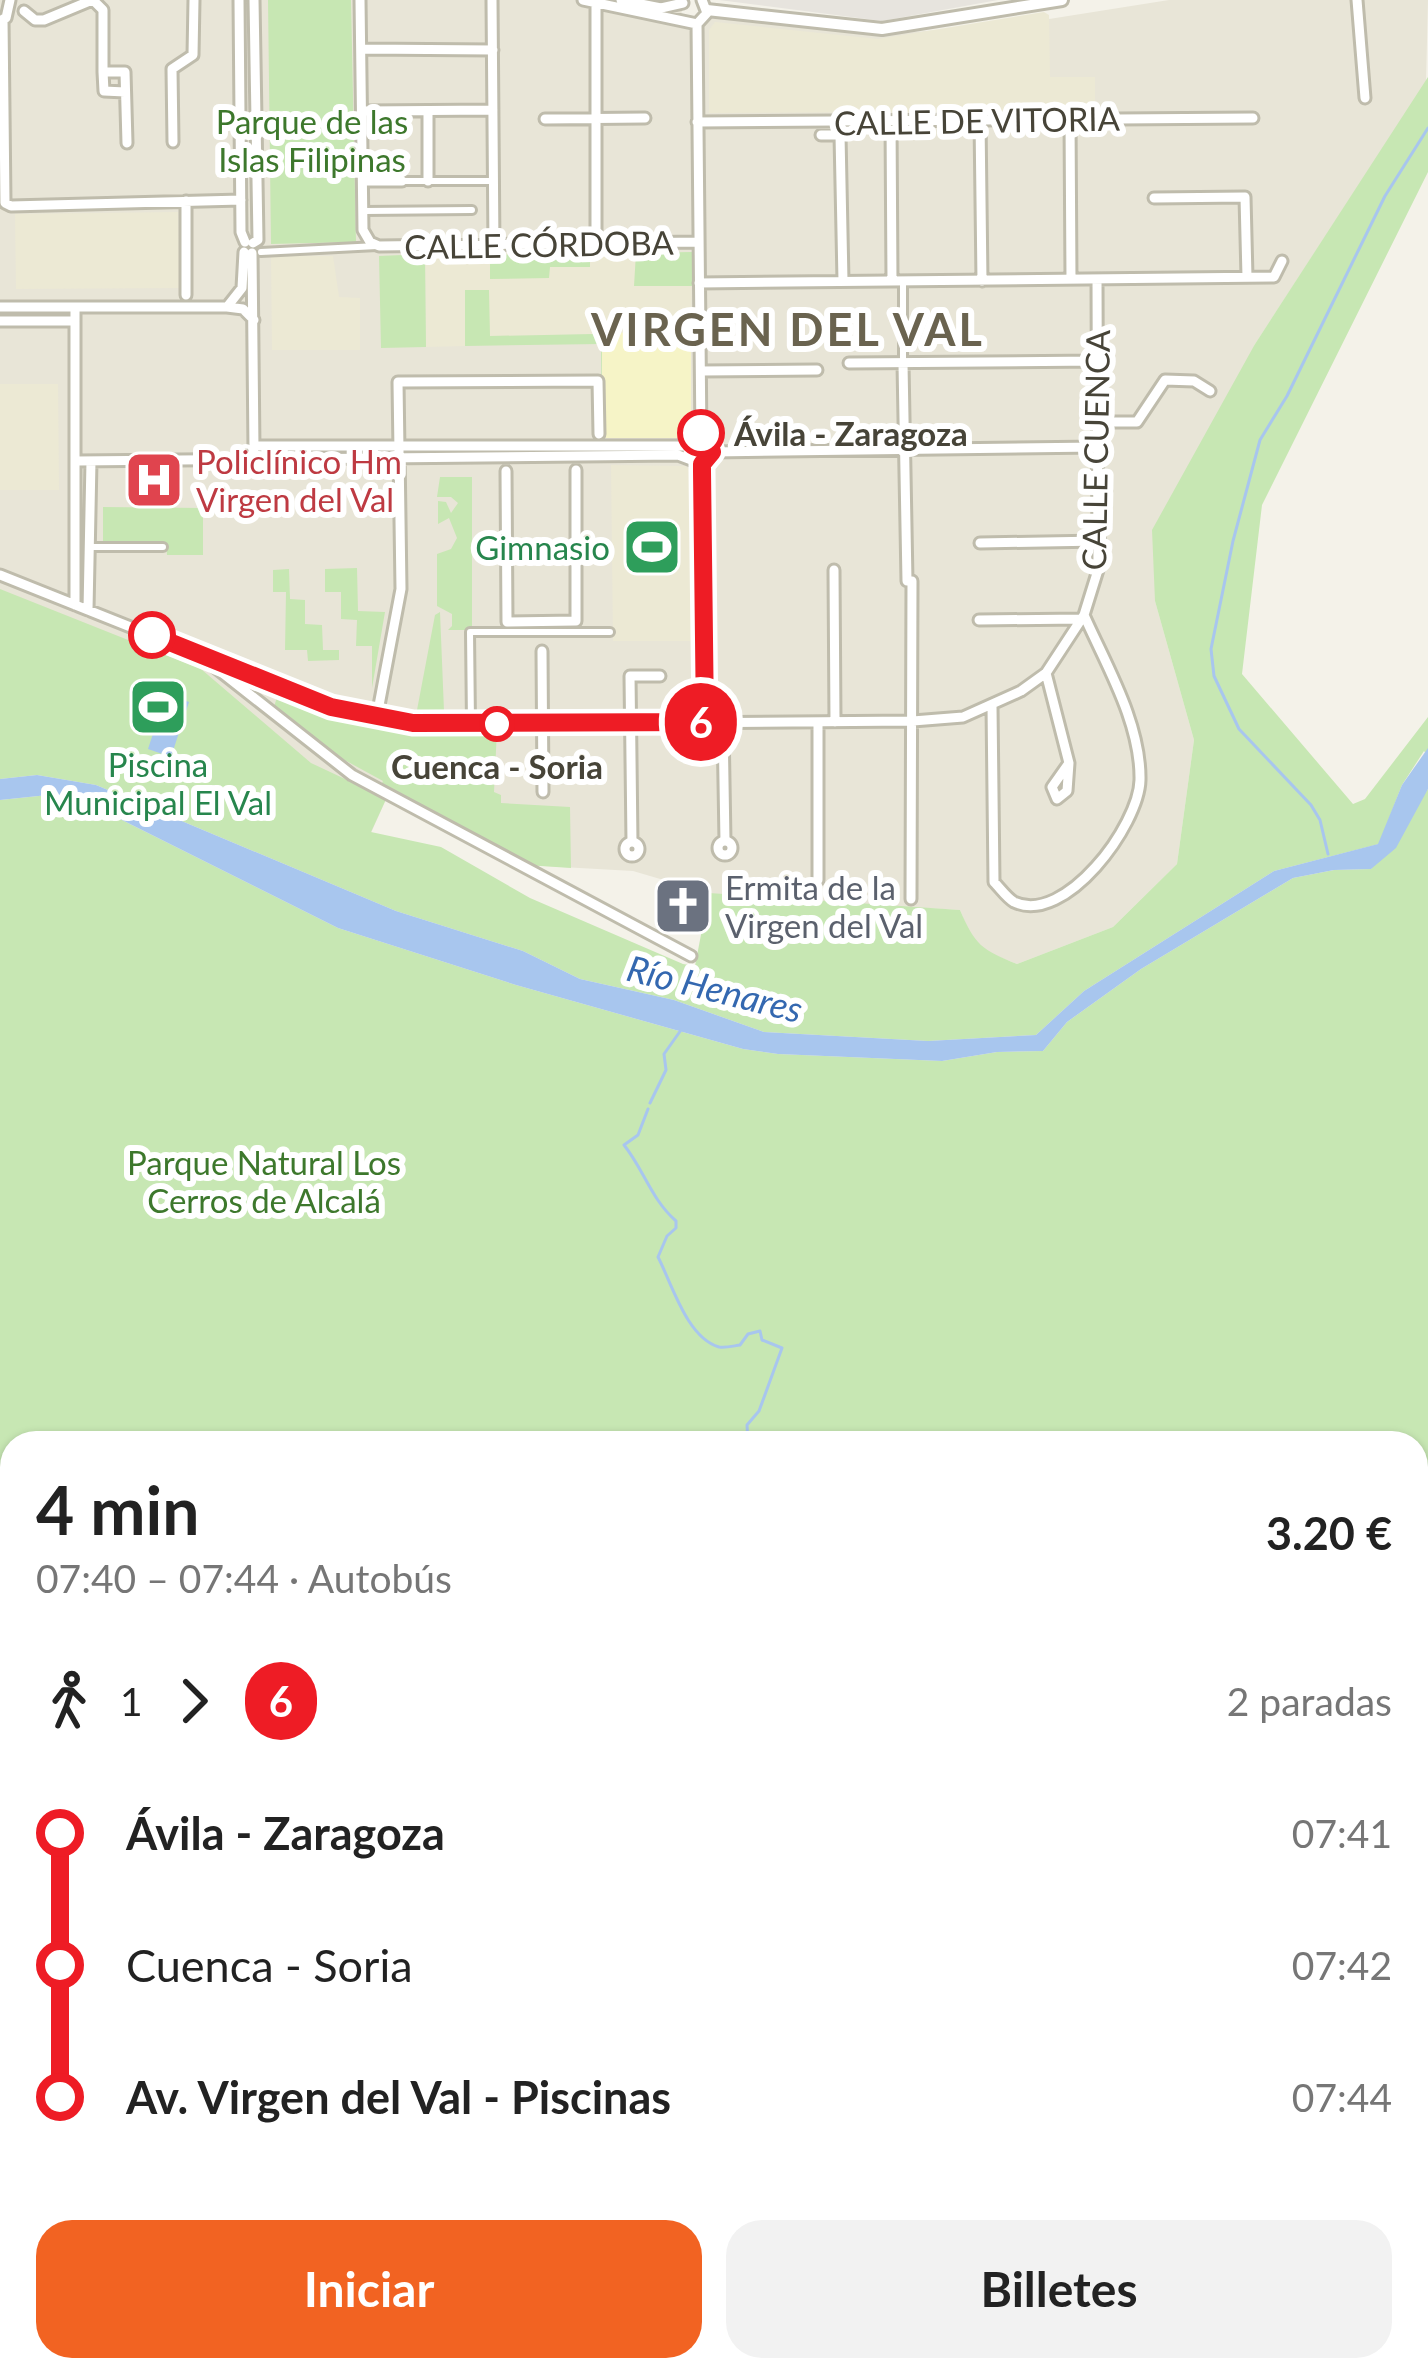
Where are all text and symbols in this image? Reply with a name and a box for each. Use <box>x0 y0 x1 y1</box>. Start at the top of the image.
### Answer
street label: CALLE DE VITORIA <box>834 97 1121 142</box>
park label: Parque de las Islas Filipinas <box>216 101 408 179</box>
street label: CALLE CÓRDOBA <box>404 222 675 266</box>
district label: VIRGEN DEL VAL <box>590 302 985 356</box>
street label: CALLE CUENCA <box>1073 329 1117 571</box>
marker: Ávila - Zaragoza <box>679 411 723 455</box>
place label: Ávila - Zaragoza <box>733 413 968 453</box>
place label: Policlínico Hm Virgen del Val <box>196 441 402 519</box>
hospital icon: Policlínico Hm Virgen del Val <box>123 449 185 511</box>
sports icon: Gimnasio <box>621 516 683 578</box>
place label: Gimnasio <box>475 527 610 567</box>
unlabelled marker <box>130 613 174 657</box>
sports icon: Piscina Municipal El Val <box>127 676 189 738</box>
line badge: 6 <box>662 683 740 761</box>
text: 6 <box>689 697 713 747</box>
marker: Cuenca - Soria <box>481 708 513 740</box>
place label: Piscina Municipal El Val <box>44 744 272 822</box>
place label: Cuenca - Soria <box>391 746 603 786</box>
place label: Ermita de la Virgen del Val <box>725 867 923 945</box>
church icon: Ermita de la Virgen del Val <box>652 875 714 937</box>
water label: Río Henares <box>623 945 807 1031</box>
park label: Parque Natural Los Cerros de Alcalá <box>127 1142 401 1220</box>
text: 4 min <box>36 1470 200 1549</box>
text: 3.20 € <box>1266 1506 1392 1560</box>
text: 07:40 – 07:44 · Autobús <box>36 1555 452 1601</box>
icon: walk <box>36 1668 102 1734</box>
icon: forward <box>161 1668 227 1734</box>
text: 6 <box>269 1676 293 1726</box>
text: 1 <box>120 1678 143 1724</box>
text: 2 paradas <box>1227 1678 1392 1724</box>
text: Ávila - Zaragoza <box>126 1806 445 1860</box>
text: 07:41 <box>1292 1810 1392 1856</box>
text: Cuenca - Soria <box>126 1938 413 1992</box>
text: 07:42 <box>1292 1942 1392 1988</box>
text: Av. Virgen del Val - Piscinas <box>126 2070 671 2124</box>
text: 07:44 <box>1292 2074 1392 2120</box>
button: Iniciar <box>36 2220 702 2358</box>
button: Billetes <box>726 2220 1392 2358</box>

